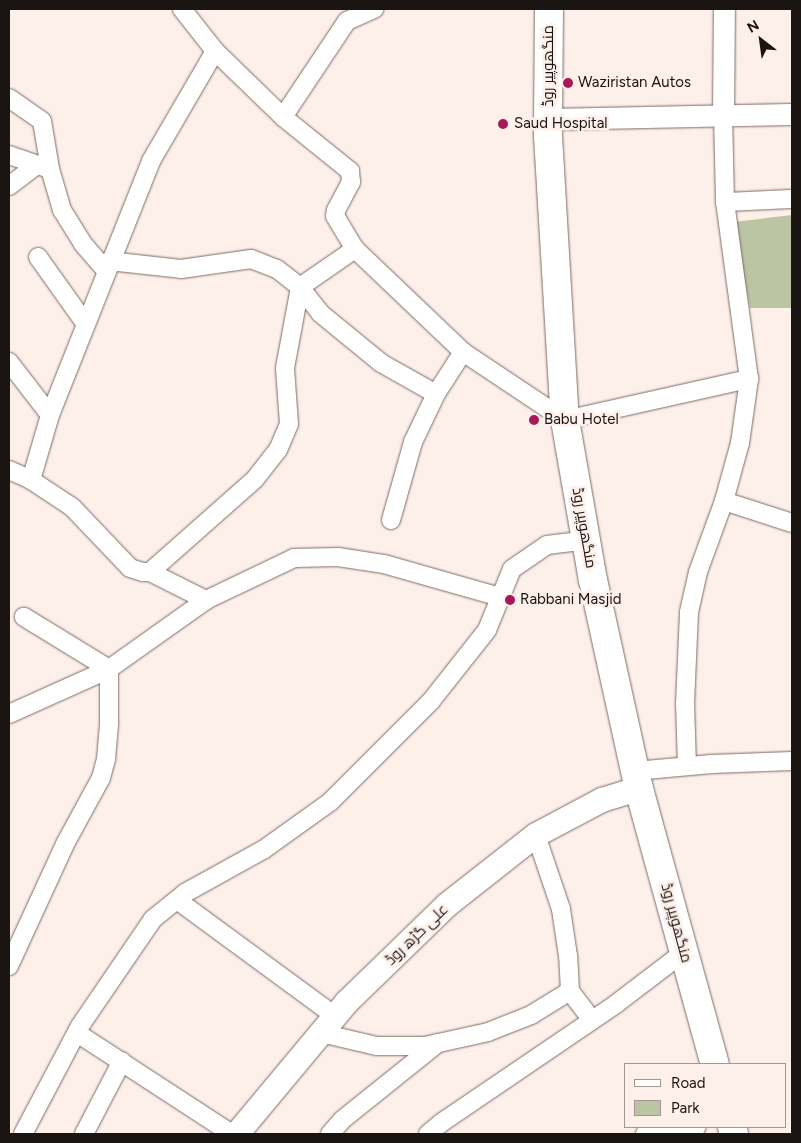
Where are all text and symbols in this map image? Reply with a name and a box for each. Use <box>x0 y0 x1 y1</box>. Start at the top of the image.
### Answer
north arrow <box>736 15 786 65</box>
text: N <box>744 17 762 37</box>
street label: منگھوپیر روڈ <box>540 25 558 107</box>
place label: Waziristan Autos <box>578 74 691 92</box>
marker: Waziristan Autos <box>562 77 574 89</box>
place label: Saud Hospital <box>514 115 608 133</box>
marker: Saud Hospital <box>496 117 510 131</box>
place label: Babu Hotel <box>544 411 619 429</box>
marker: Babu Hotel <box>528 414 540 426</box>
street label: منگھوپیر روڈ <box>568 486 600 570</box>
place label: Rabbani Masjid <box>520 591 621 609</box>
marker: Rabbani Masjid <box>504 594 516 606</box>
street label: منگھوپیر روڈ <box>657 881 695 965</box>
street label: علی گڑھ روڈ <box>382 901 452 969</box>
legend <box>624 1063 786 1128</box>
text: Road <box>671 1074 706 1092</box>
text: Park <box>671 1099 700 1117</box>

